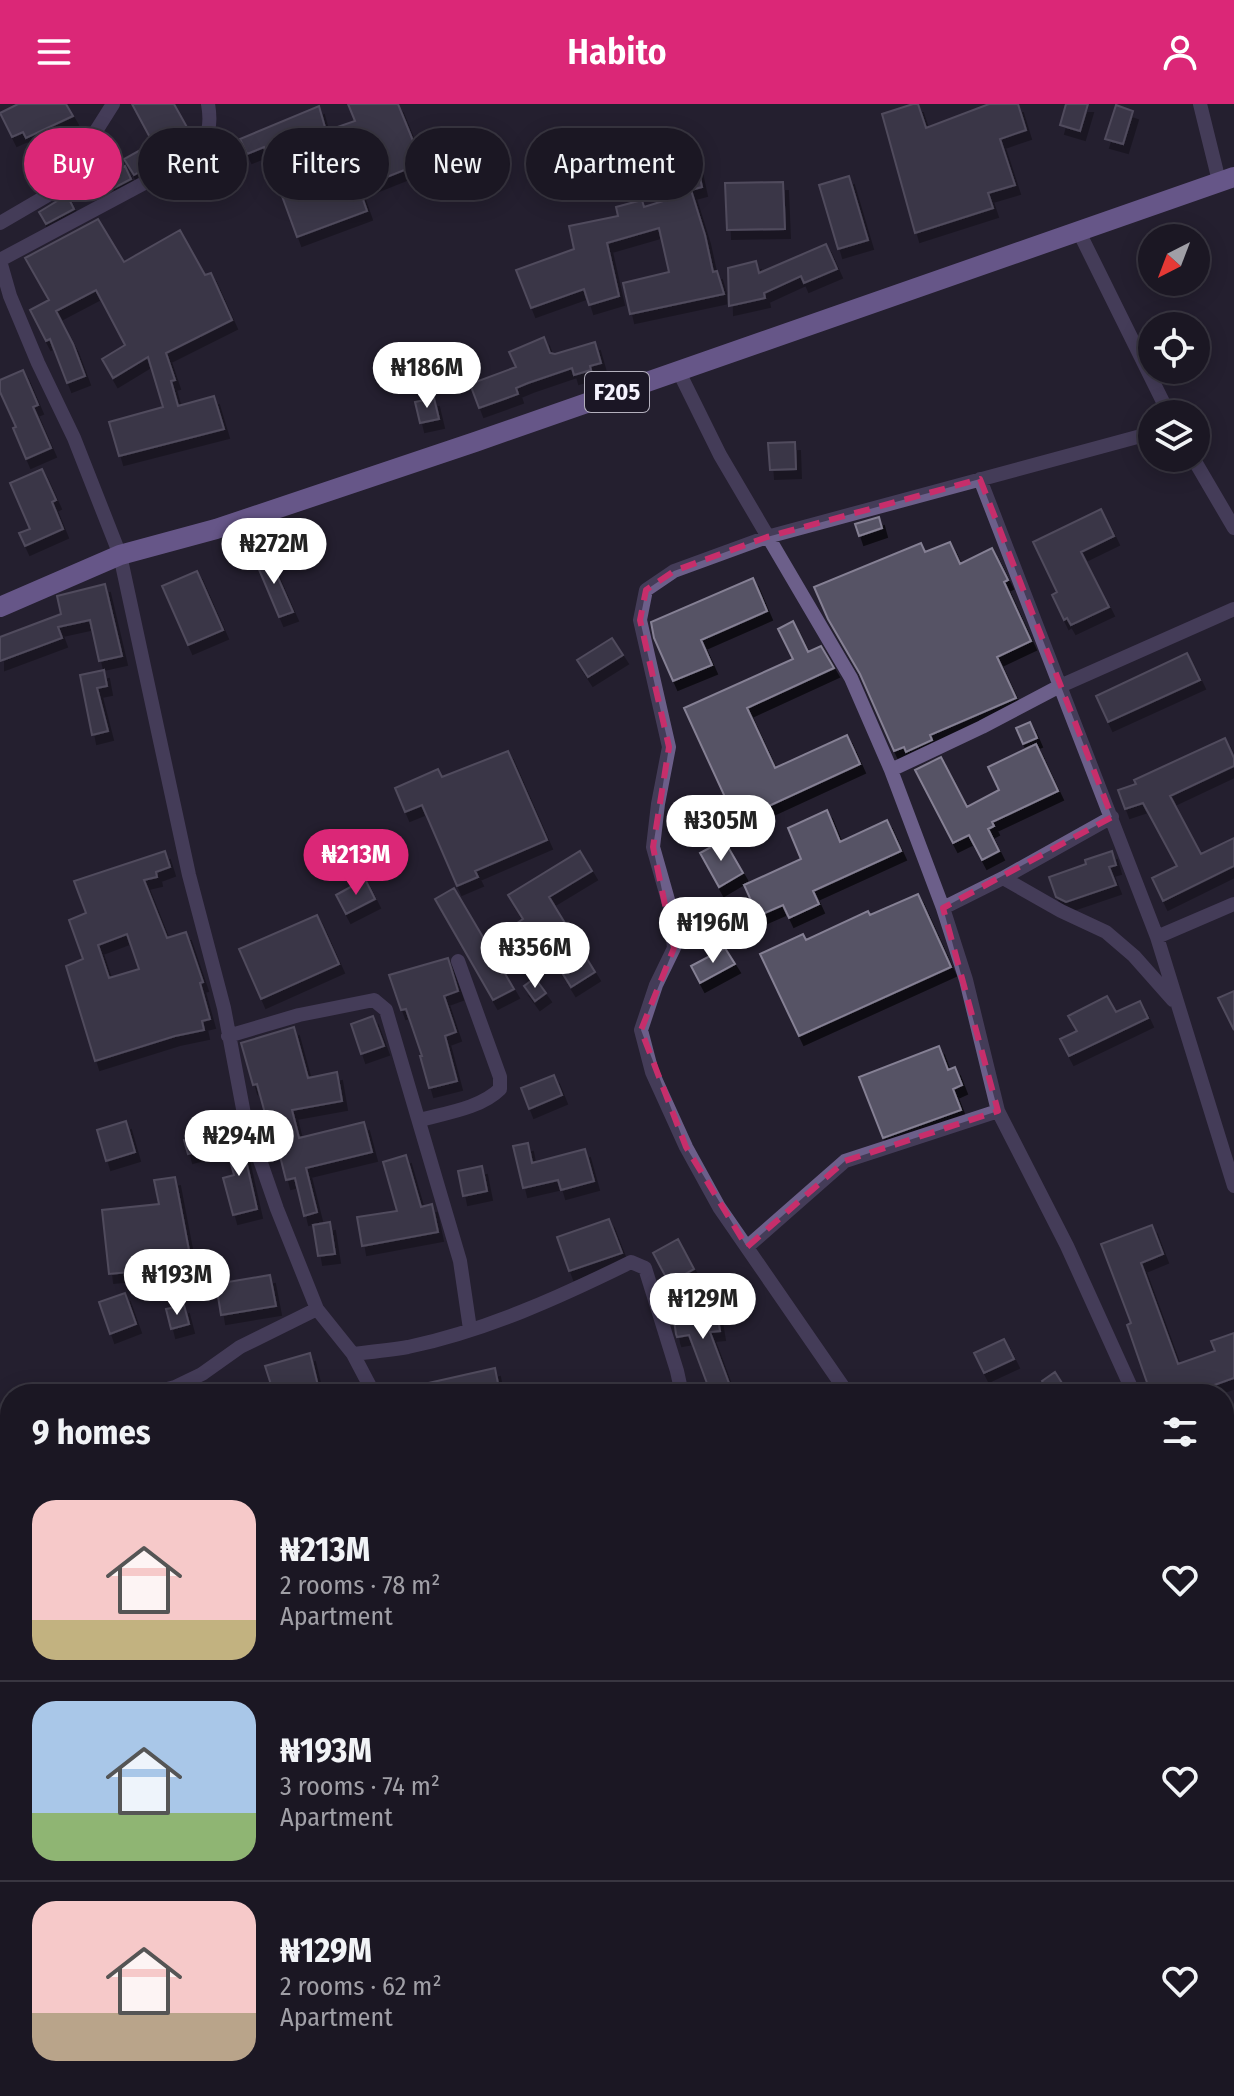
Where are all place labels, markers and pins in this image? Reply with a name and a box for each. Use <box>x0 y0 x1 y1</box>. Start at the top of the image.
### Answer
pin: ₦186M <box>371 342 483 410</box>
pin: ₦272M <box>218 518 330 586</box>
pin: ₦305M <box>665 795 777 863</box>
pin: ₦213M <box>300 829 412 897</box>
pin: ₦196M <box>657 897 769 965</box>
pin: ₦356M <box>479 922 591 990</box>
pin: ₦294M <box>183 1110 295 1178</box>
pin: ₦193M <box>121 1249 233 1317</box>
pin: ₦129M <box>647 1273 759 1341</box>

